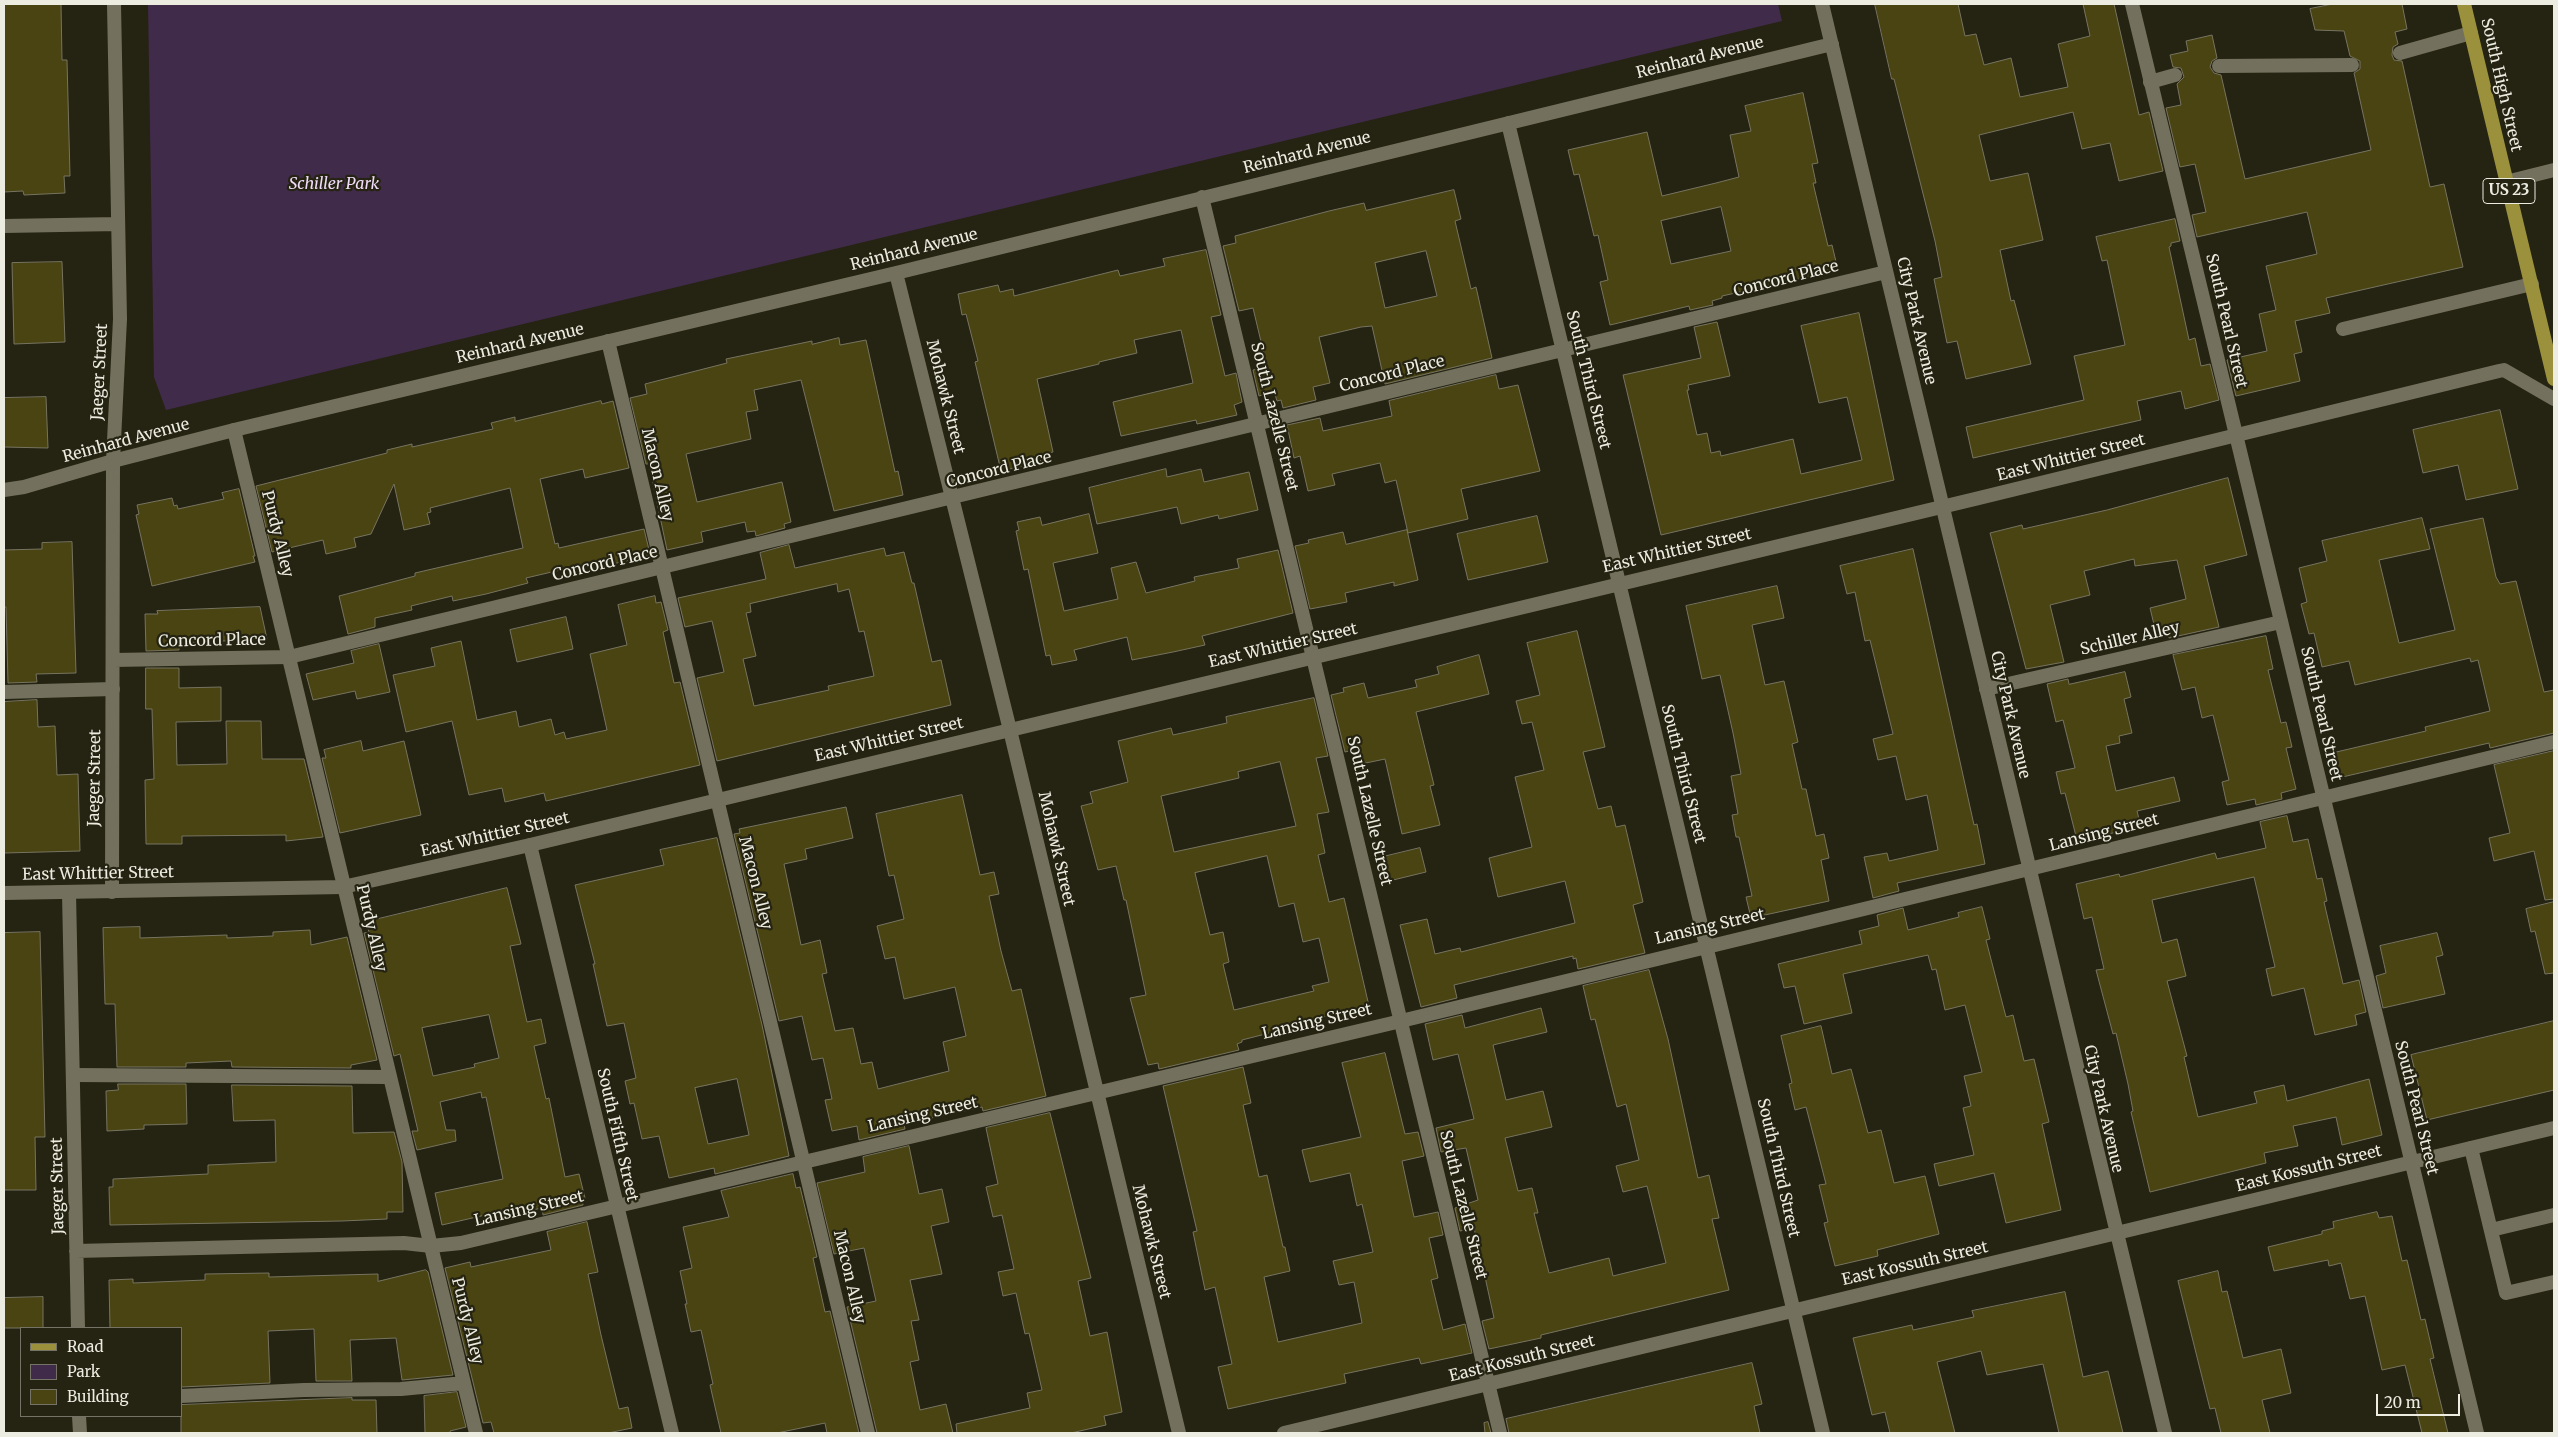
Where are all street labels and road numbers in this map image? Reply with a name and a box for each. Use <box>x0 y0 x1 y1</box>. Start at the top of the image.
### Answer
street label: South High Street <box>2476 16 2526 154</box>
street label: Reinhard Avenue <box>1634 33 1766 83</box>
street label: Reinhard Avenue <box>1241 128 1373 178</box>
road number: US 23 <box>2483 178 2535 204</box>
street label: Reinhard Avenue <box>848 225 980 275</box>
street label: South Pearl Street <box>2201 252 2251 390</box>
street label: City Park Avenue <box>1892 255 1940 387</box>
street label: Concord Place <box>1732 257 1840 301</box>
street label: South Third Street <box>1561 309 1615 451</box>
street label: Reinhard Avenue <box>454 320 586 368</box>
street label: Jaeger Street <box>88 323 112 421</box>
street label: Mohawk Street <box>922 338 968 456</box>
street label: South Lazelle Street <box>1246 340 1302 494</box>
street label: Concord Place <box>1338 352 1446 396</box>
street label: Reinhard Avenue <box>60 415 192 467</box>
street label: Macon Alley <box>637 426 677 524</box>
street label: East Whittier Street <box>1995 430 2147 486</box>
street label: Concord Place <box>945 448 1053 492</box>
street label: Purdy Alley <box>257 489 297 579</box>
street label: East Whittier Street <box>1601 525 1753 577</box>
street label: Concord Place <box>550 543 660 585</box>
street label: Schiller Alley <box>2078 618 2182 660</box>
street label: East Whittier Street <box>1207 620 1359 672</box>
street label: Concord Place <box>158 630 266 652</box>
street label: South Pearl Street <box>2296 645 2346 783</box>
street label: City Park Avenue <box>1986 649 2034 781</box>
street label: South Third Street <box>1656 703 1710 845</box>
street label: East Whittier Street <box>813 714 965 766</box>
street label: Jaeger Street <box>85 729 105 827</box>
street label: South Lazelle Street <box>1342 734 1396 888</box>
street label: Mohawk Street <box>1033 790 1079 908</box>
street label: East Whittier Street <box>419 809 571 861</box>
street label: Lansing Street <box>2047 810 2161 856</box>
street label: Macon Alley <box>734 834 776 932</box>
street label: East Whittier Street <box>22 863 174 885</box>
street label: Purdy Alley <box>352 883 390 973</box>
street label: Lansing Street <box>1653 905 1767 949</box>
street label: Lansing Street <box>1260 1000 1374 1044</box>
street label: South Pearl Street <box>2390 1039 2442 1177</box>
street label: City Park Avenue <box>2079 1043 2127 1175</box>
street label: South Fifth Street <box>592 1066 642 1204</box>
street label: Lansing Street <box>866 1093 980 1137</box>
street label: South Third Street <box>1753 1097 1803 1239</box>
street label: South Lazelle Street <box>1435 1128 1491 1282</box>
street label: Jaeger Street <box>48 1137 68 1235</box>
street label: East Kossuth Street <box>2234 1142 2384 1196</box>
street label: Mohawk Street <box>1128 1183 1174 1301</box>
street label: Lansing Street <box>472 1187 586 1231</box>
street label: Macon Alley <box>829 1228 869 1326</box>
street label: East Kossuth Street <box>1840 1238 1990 1290</box>
street label: Purdy Alley <box>447 1276 487 1366</box>
street label: East Kossuth Street <box>1447 1332 1597 1386</box>

